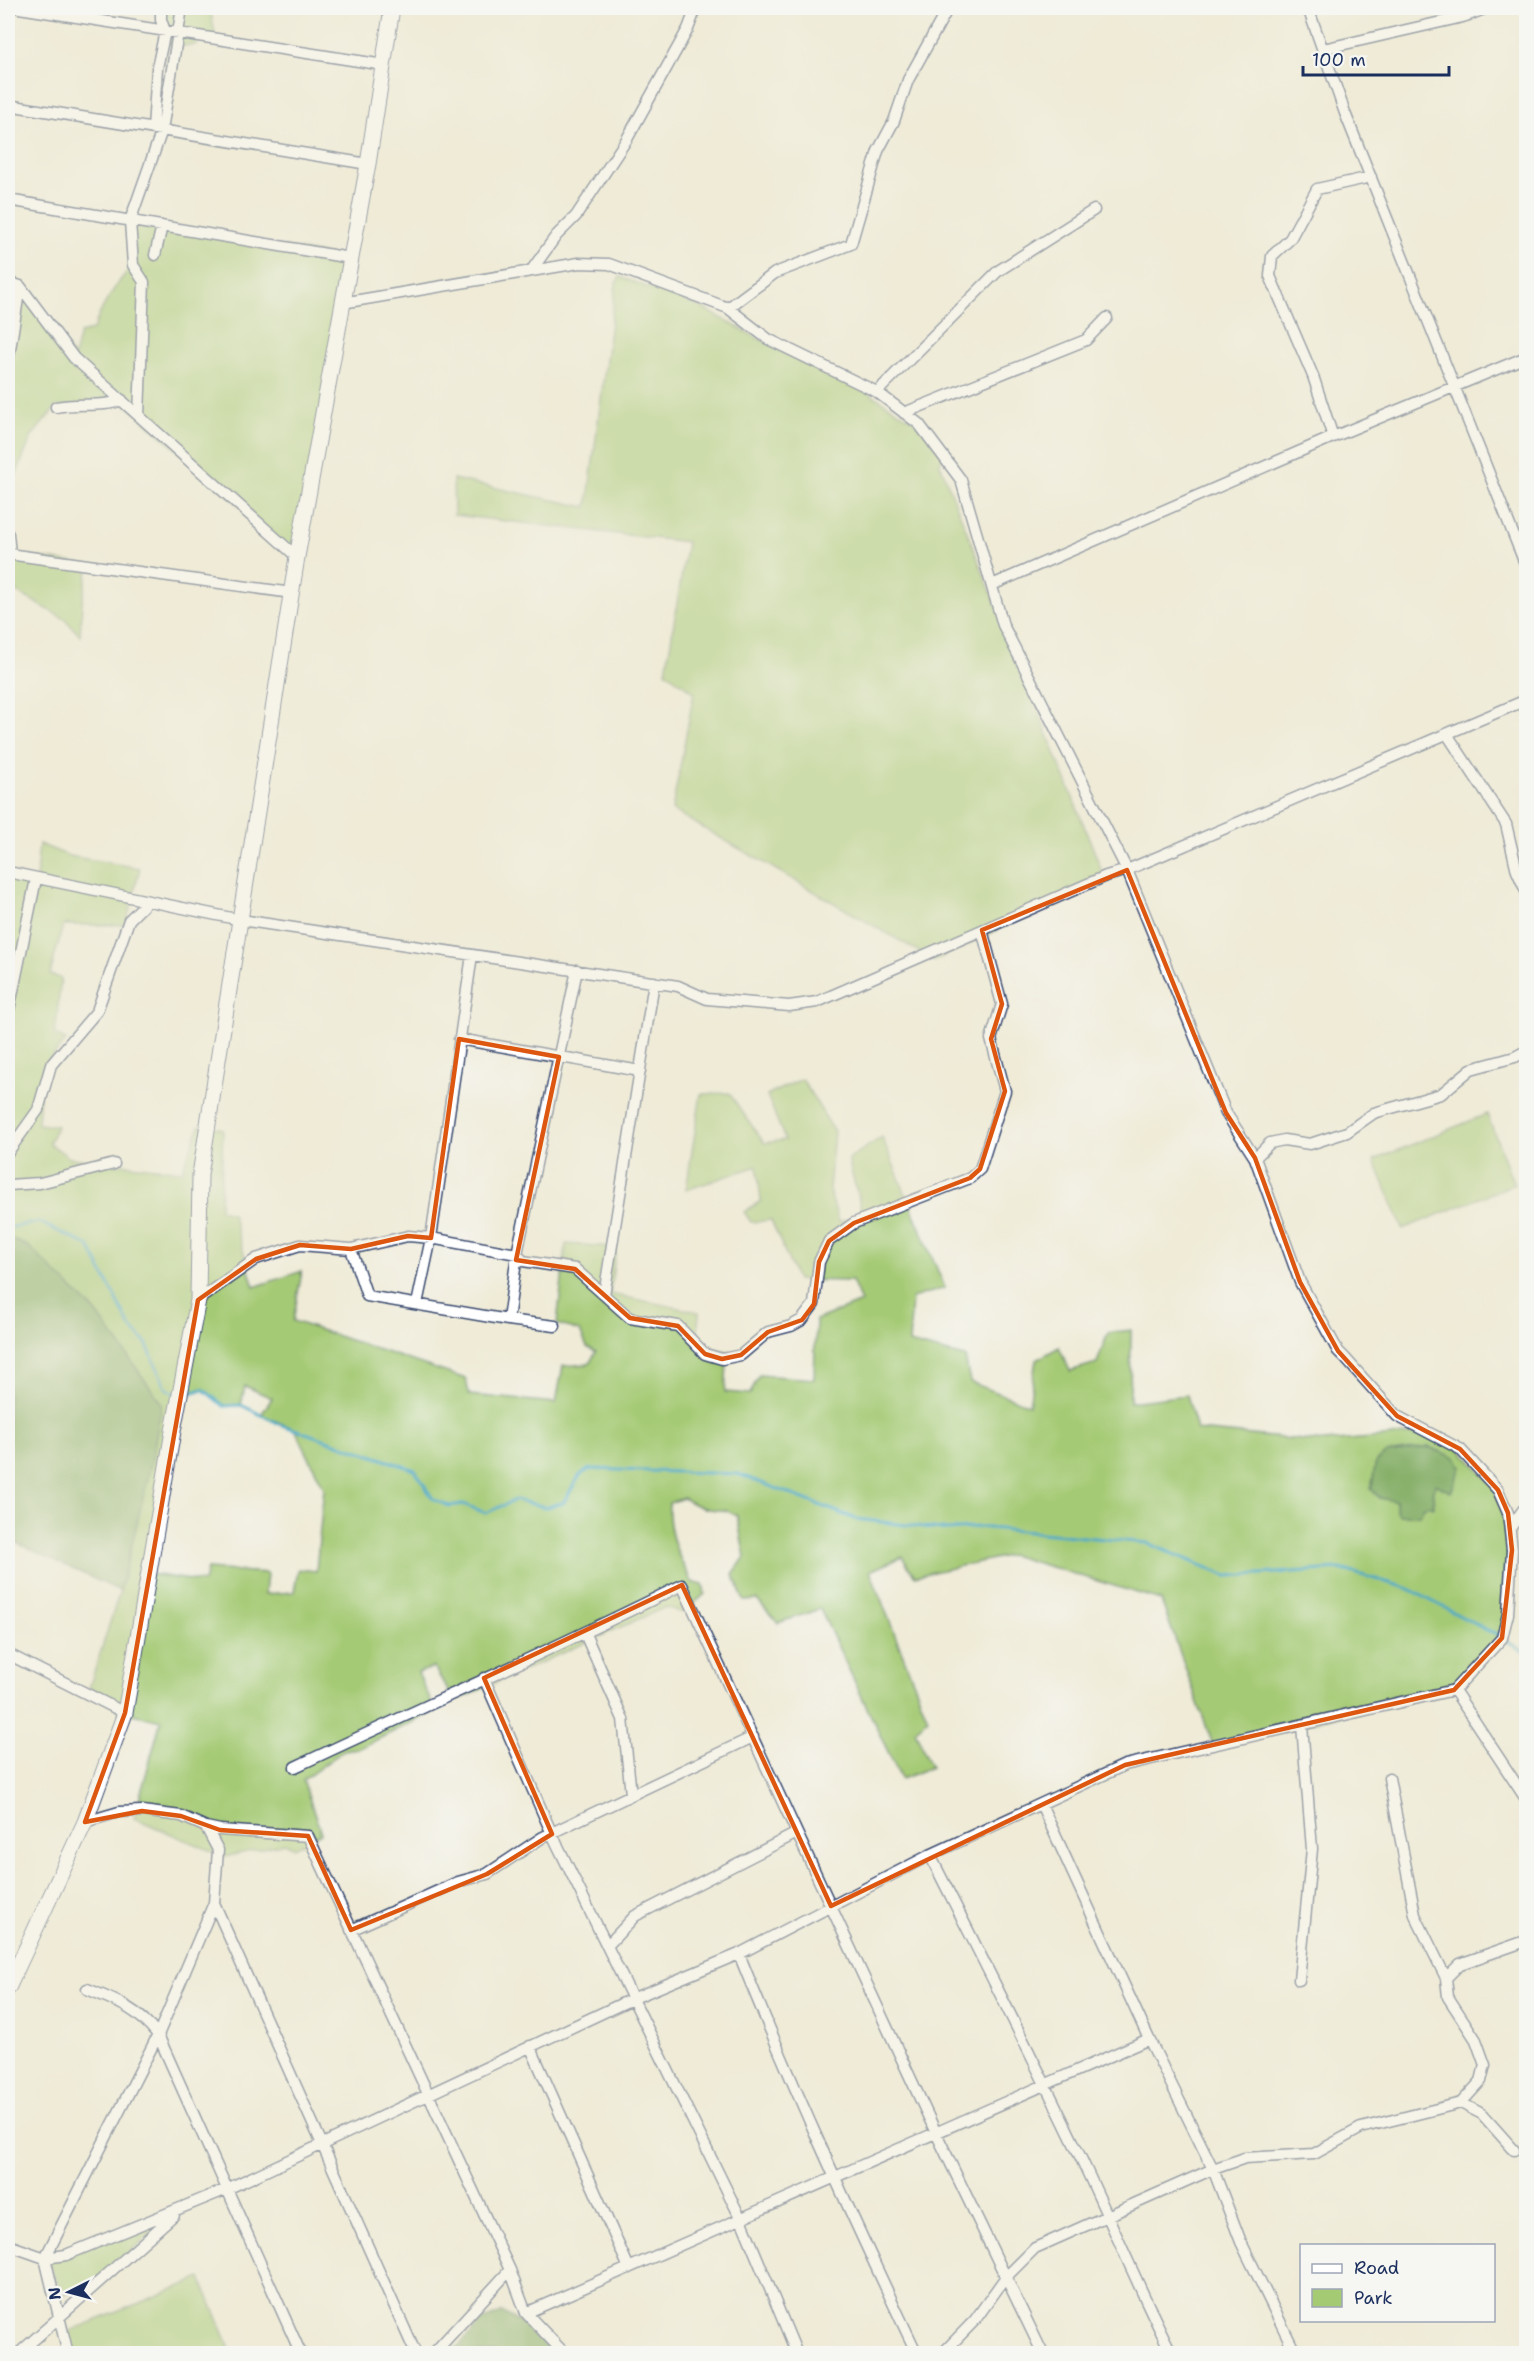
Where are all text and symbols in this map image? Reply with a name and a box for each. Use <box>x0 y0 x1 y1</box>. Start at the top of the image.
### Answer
scale bar <box>1303 39 1448 77</box>
text: 100 m <box>1312 48 1366 72</box>
legend <box>1300 2244 1495 2322</box>
text: Road <box>1354 2256 1399 2280</box>
north arrow <box>39 2262 99 2322</box>
text: N <box>43 2286 66 2301</box>
text: Park <box>1354 2286 1393 2310</box>

